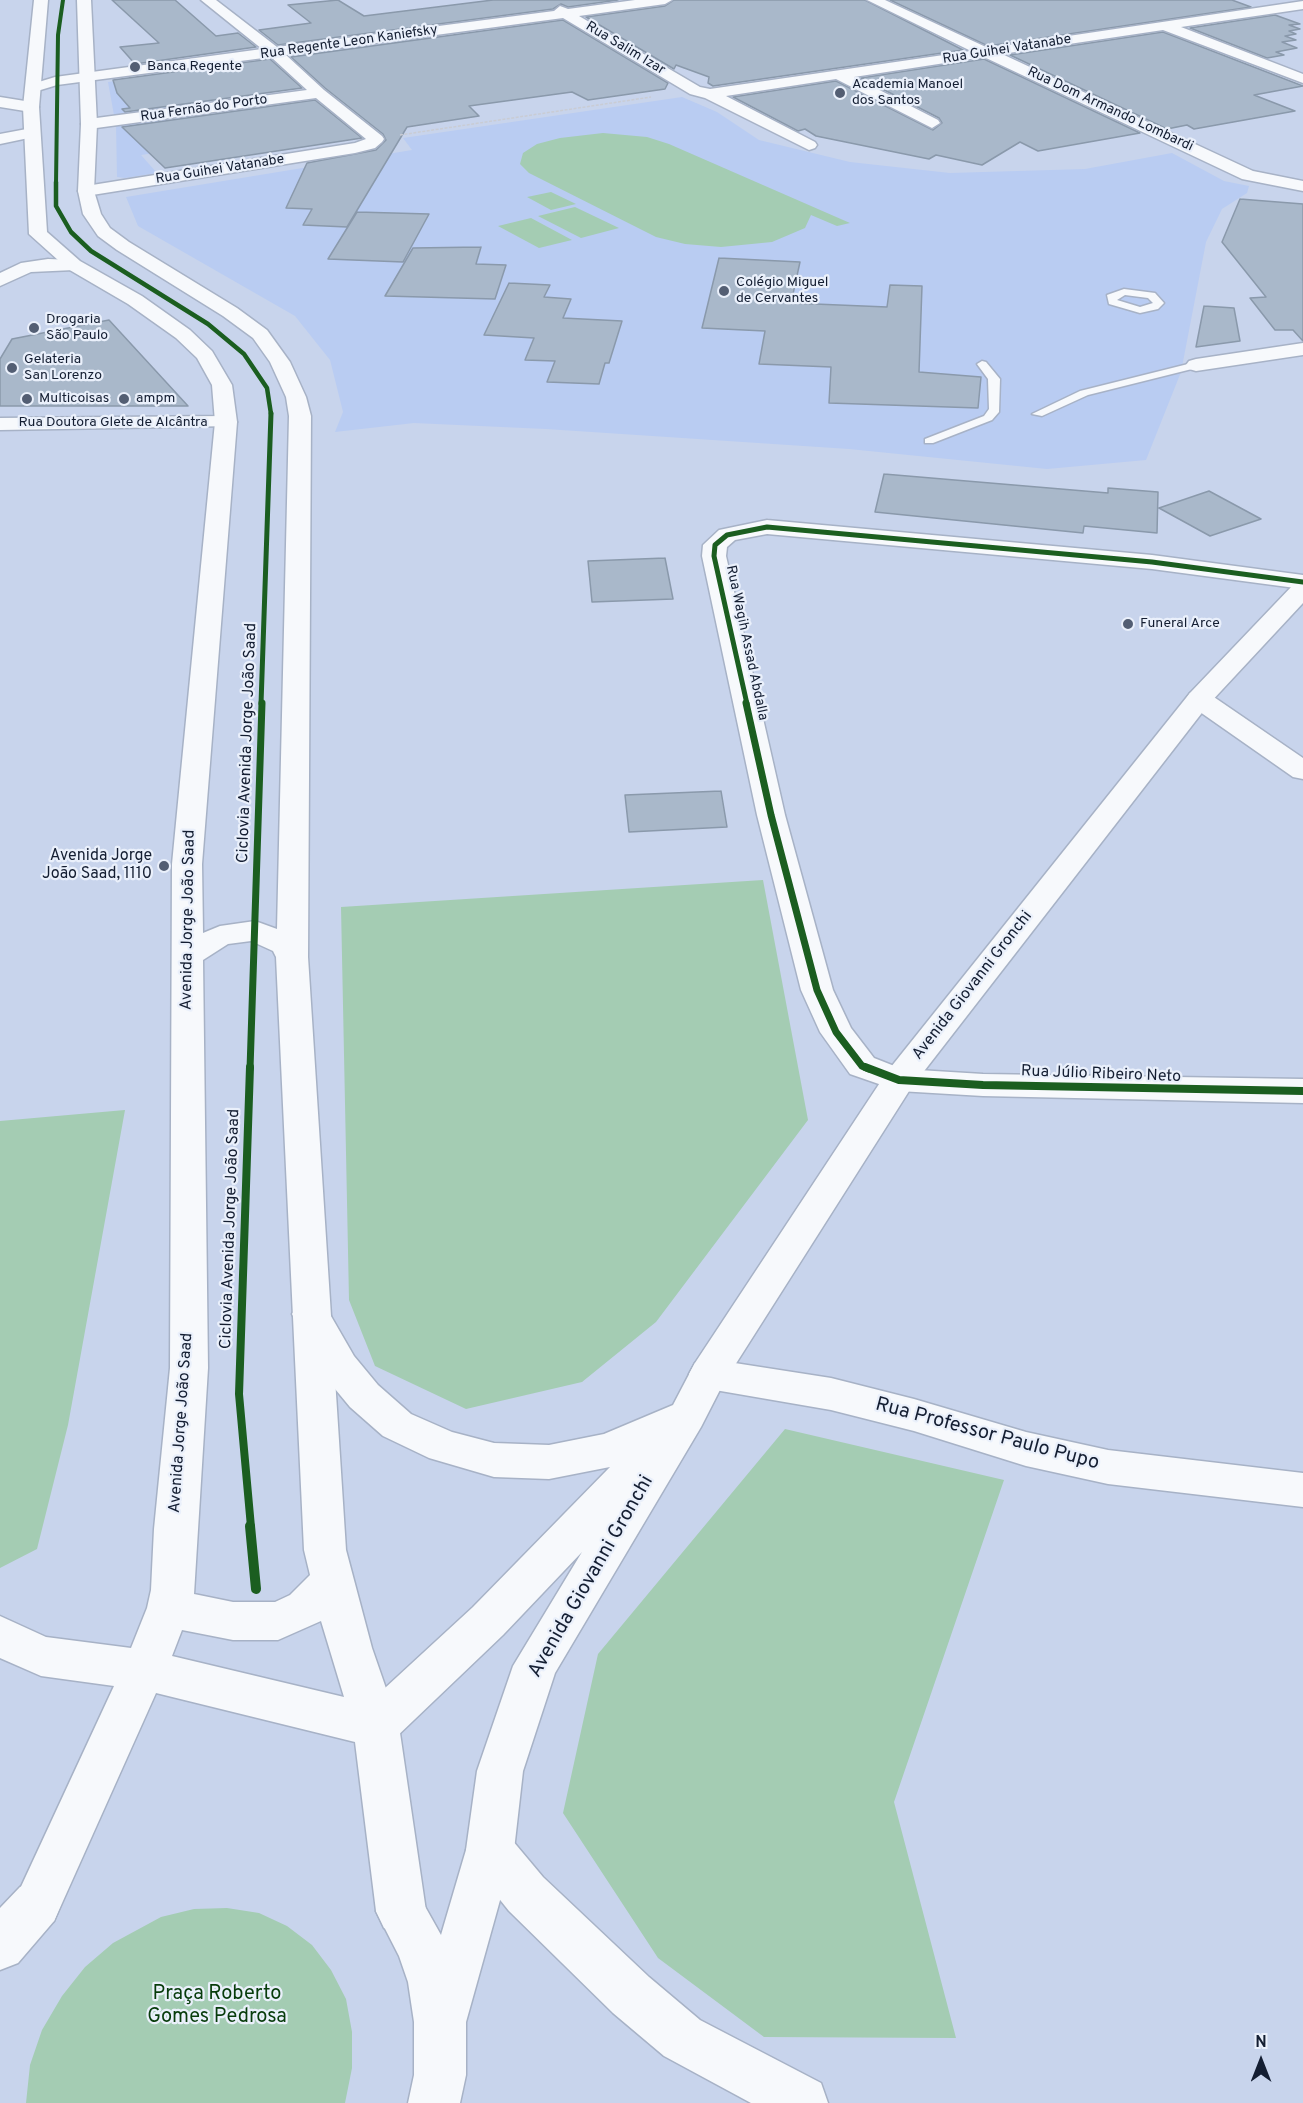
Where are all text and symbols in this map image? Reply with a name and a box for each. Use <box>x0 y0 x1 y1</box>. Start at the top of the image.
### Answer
street label: Rua Salim Izar <box>582 19 668 79</box>
street label: Rua Regente Leon Kaniefsky <box>259 22 439 64</box>
street label: Rua Guihei Vatanabe <box>941 32 1073 68</box>
place label: Banca Regente <box>147 59 242 75</box>
marker: Banca Regente <box>128 60 142 74</box>
street label: Rua Dom Armando Lombardi <box>1024 64 1196 156</box>
place label: Academia Manoel dos Santos <box>852 77 963 110</box>
marker: Academia Manoel dos Santos <box>833 86 847 100</box>
street label: Rua Fernão do Porto <box>139 92 269 126</box>
street label: Rua Guihei Vatanabe <box>154 152 286 188</box>
place label: Colégio Miguel de Cervantes <box>736 275 828 308</box>
marker: Colégio Miguel de Cervantes <box>717 284 731 298</box>
place label: Drogaria São Paulo <box>46 312 108 344</box>
marker: Drogaria São Paulo <box>27 321 41 335</box>
place label: Gelateria San Lorenzo <box>24 352 102 384</box>
marker: Gelateria San Lorenzo <box>5 361 19 375</box>
place label: Multicoisas <box>39 391 109 407</box>
place label: ampm <box>136 391 175 407</box>
marker: Multicoisas <box>20 392 34 406</box>
marker: ampm <box>117 392 131 406</box>
street label: Rua Doutora Glete de Alcântra <box>18 415 208 431</box>
street label: Rua Wagih Assad Abdalla <box>721 564 771 722</box>
place label: Funeral Arce <box>1140 616 1220 632</box>
marker: Funeral Arce <box>1121 617 1135 631</box>
street label: Ciclovia Avenida Jorge João Saad <box>234 623 262 863</box>
street label: Avenida Jorge João Saad <box>178 830 200 1010</box>
place label: Avenida Jorge João Saad, 1110 <box>42 847 152 885</box>
marker: Avenida Jorge João Saad, 1110 <box>157 859 171 873</box>
street label: Avenida Giovanni Gronchi <box>909 908 1037 1064</box>
street label: Rua Júlio Ribeiro Neto <box>1021 1063 1181 1087</box>
street label: Ciclovia Avenida Jorge João Saad <box>217 1109 245 1349</box>
street label: Avenida Jorge João Saad <box>166 1332 198 1514</box>
street label: Rua Professor Paulo Pupo <box>872 1394 1102 1476</box>
street label: Avenida Giovanni Gronchi <box>524 1472 660 1682</box>
park label: Praça Roberto Gomes Pedrosa <box>147 1983 287 2030</box>
north arrow <box>1231 2031 1291 2091</box>
text: N <box>1255 2033 1267 2053</box>

